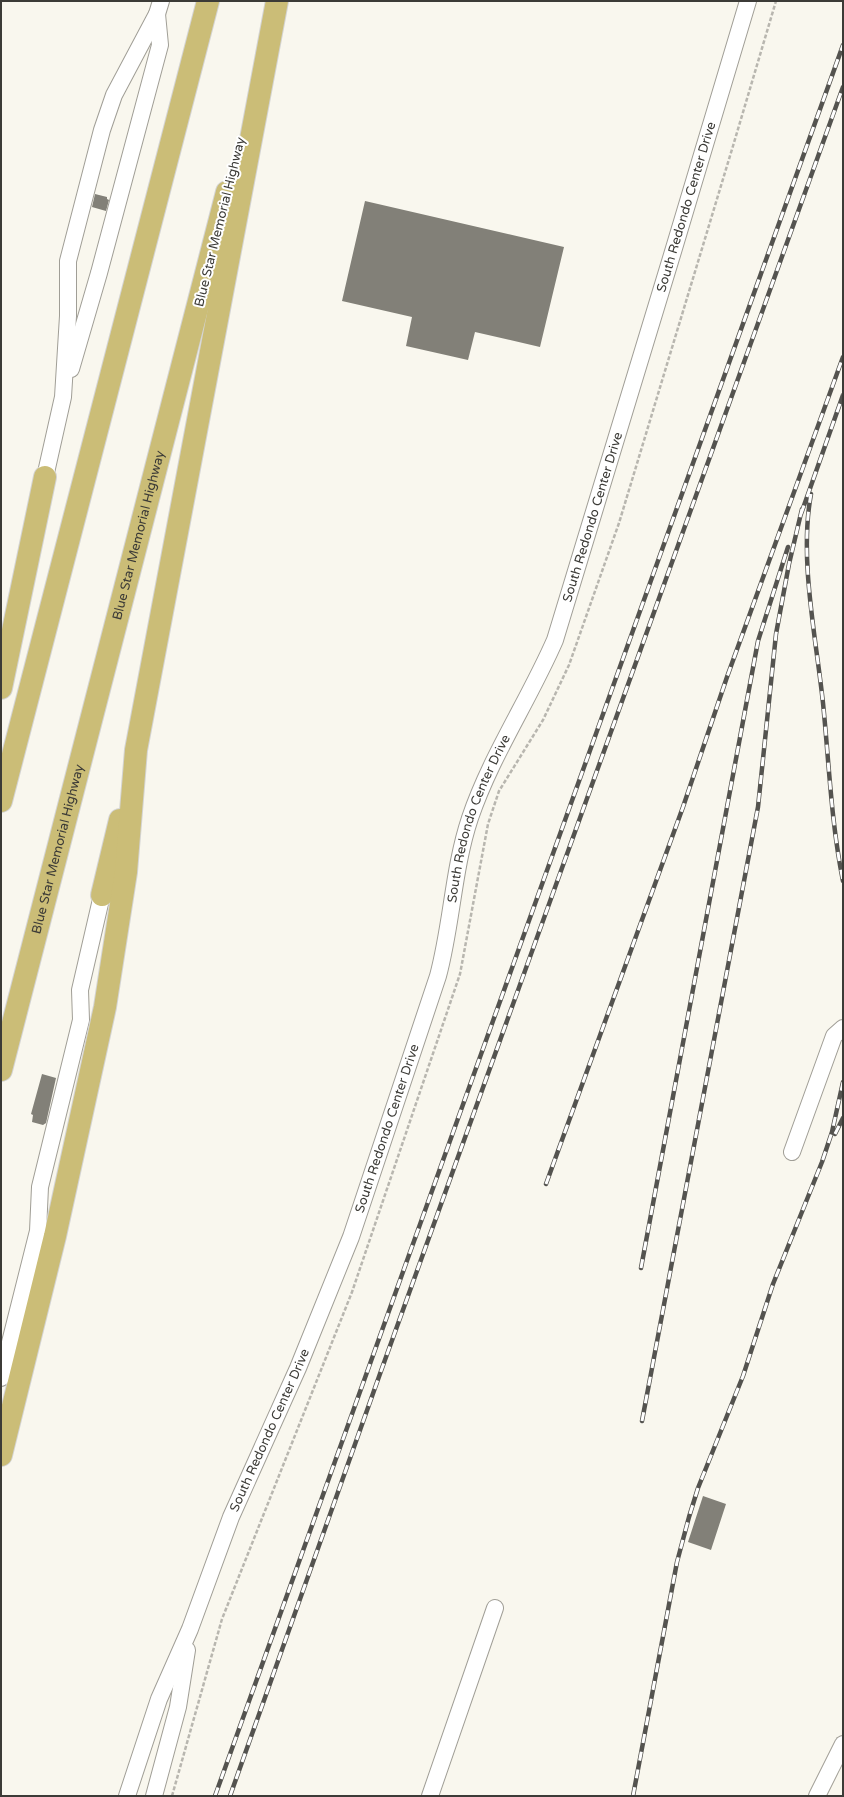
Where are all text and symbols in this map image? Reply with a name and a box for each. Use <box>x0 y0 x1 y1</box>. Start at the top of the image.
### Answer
street label: South Redondo Center Drive <box>653 120 719 294</box>
street label: Blue Star Memorial Highway <box>191 136 249 308</box>
street label: South Redondo Center Drive <box>559 430 626 604</box>
street label: Blue Star Memorial Highway <box>109 449 168 622</box>
street label: South Redondo Center Drive <box>444 732 514 904</box>
street label: Blue Star Memorial Highway <box>28 763 87 936</box>
street label: South Redondo Center Drive <box>352 1042 423 1215</box>
street label: South Redondo Center Drive <box>226 1346 313 1514</box>

